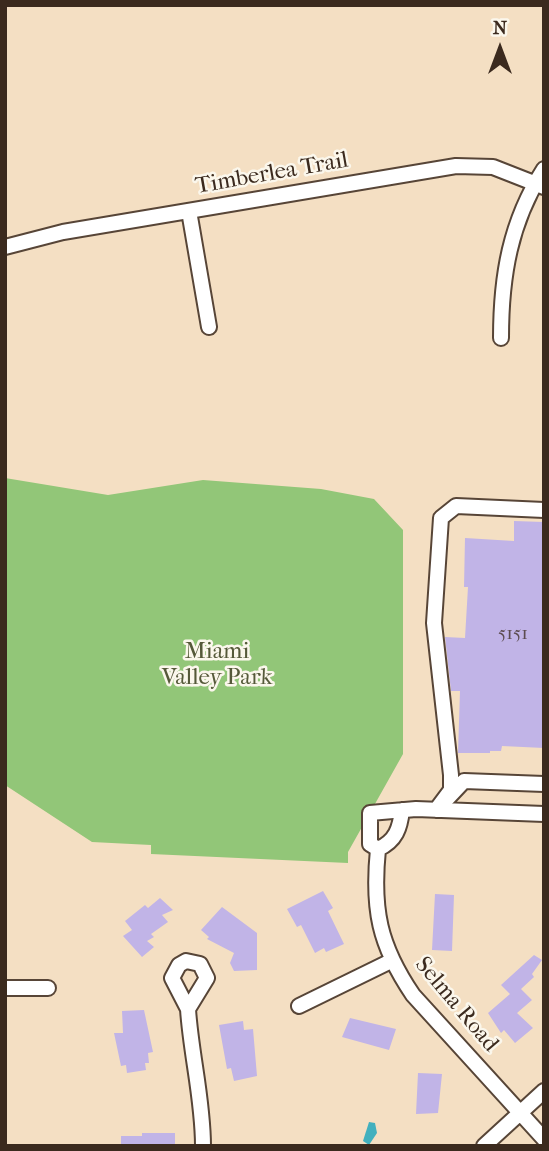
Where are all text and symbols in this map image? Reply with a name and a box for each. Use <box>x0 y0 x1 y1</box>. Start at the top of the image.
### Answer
north arrow <box>465 14 535 84</box>
text: N <box>493 17 507 39</box>
street label: Timberlea Trail <box>193 147 351 201</box>
house number: 5151 <box>498 623 528 645</box>
park label: Miami Valley Park <box>162 638 272 692</box>
street label: Selma Road <box>408 952 504 1058</box>

